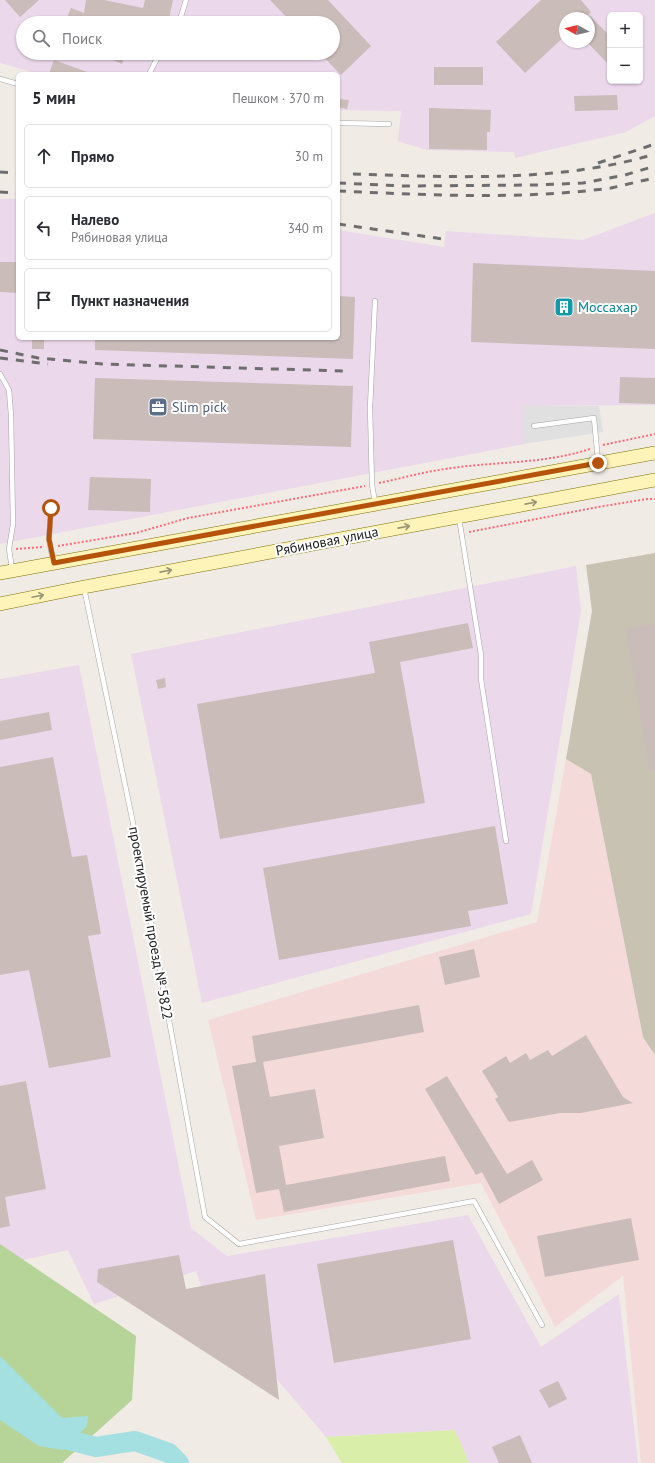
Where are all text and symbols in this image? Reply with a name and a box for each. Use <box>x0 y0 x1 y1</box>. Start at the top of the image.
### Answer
north arrow <box>559 12 595 48</box>
map controls <box>607 12 643 84</box>
button: + <box>607 12 643 48</box>
search box <box>16 16 340 60</box>
icon: search <box>30 27 52 49</box>
text: Поиск <box>62 29 102 48</box>
button: − <box>607 48 643 84</box>
text: 5 мин <box>32 87 76 109</box>
text: Пешком · 370 m <box>232 90 324 107</box>
icon: ahead <box>33 145 55 167</box>
text: Прямо <box>71 147 114 166</box>
text: 30 m <box>295 148 323 165</box>
text: Налево <box>71 210 119 229</box>
icon: left <box>33 217 55 239</box>
text: 340 m <box>288 220 323 237</box>
text: Рябиновая улица <box>71 229 168 246</box>
icon: arrive <box>33 289 55 311</box>
text: Пункт назначения <box>71 291 189 310</box>
building icon: Моссахар <box>553 296 575 318</box>
place label: Моссахар <box>578 298 638 316</box>
office icon: Slim pick <box>147 396 169 418</box>
place label: Slim pick <box>172 398 227 416</box>
route end <box>589 454 607 472</box>
route start <box>42 499 60 517</box>
one-way arrow <box>525 499 538 507</box>
street label: Рябиновая улица <box>274 522 380 560</box>
one-way arrow <box>397 522 410 530</box>
one-way arrow <box>159 567 172 575</box>
one-way arrow <box>31 592 44 600</box>
street label: проектируемый проезд № 5822 <box>125 825 177 1021</box>

